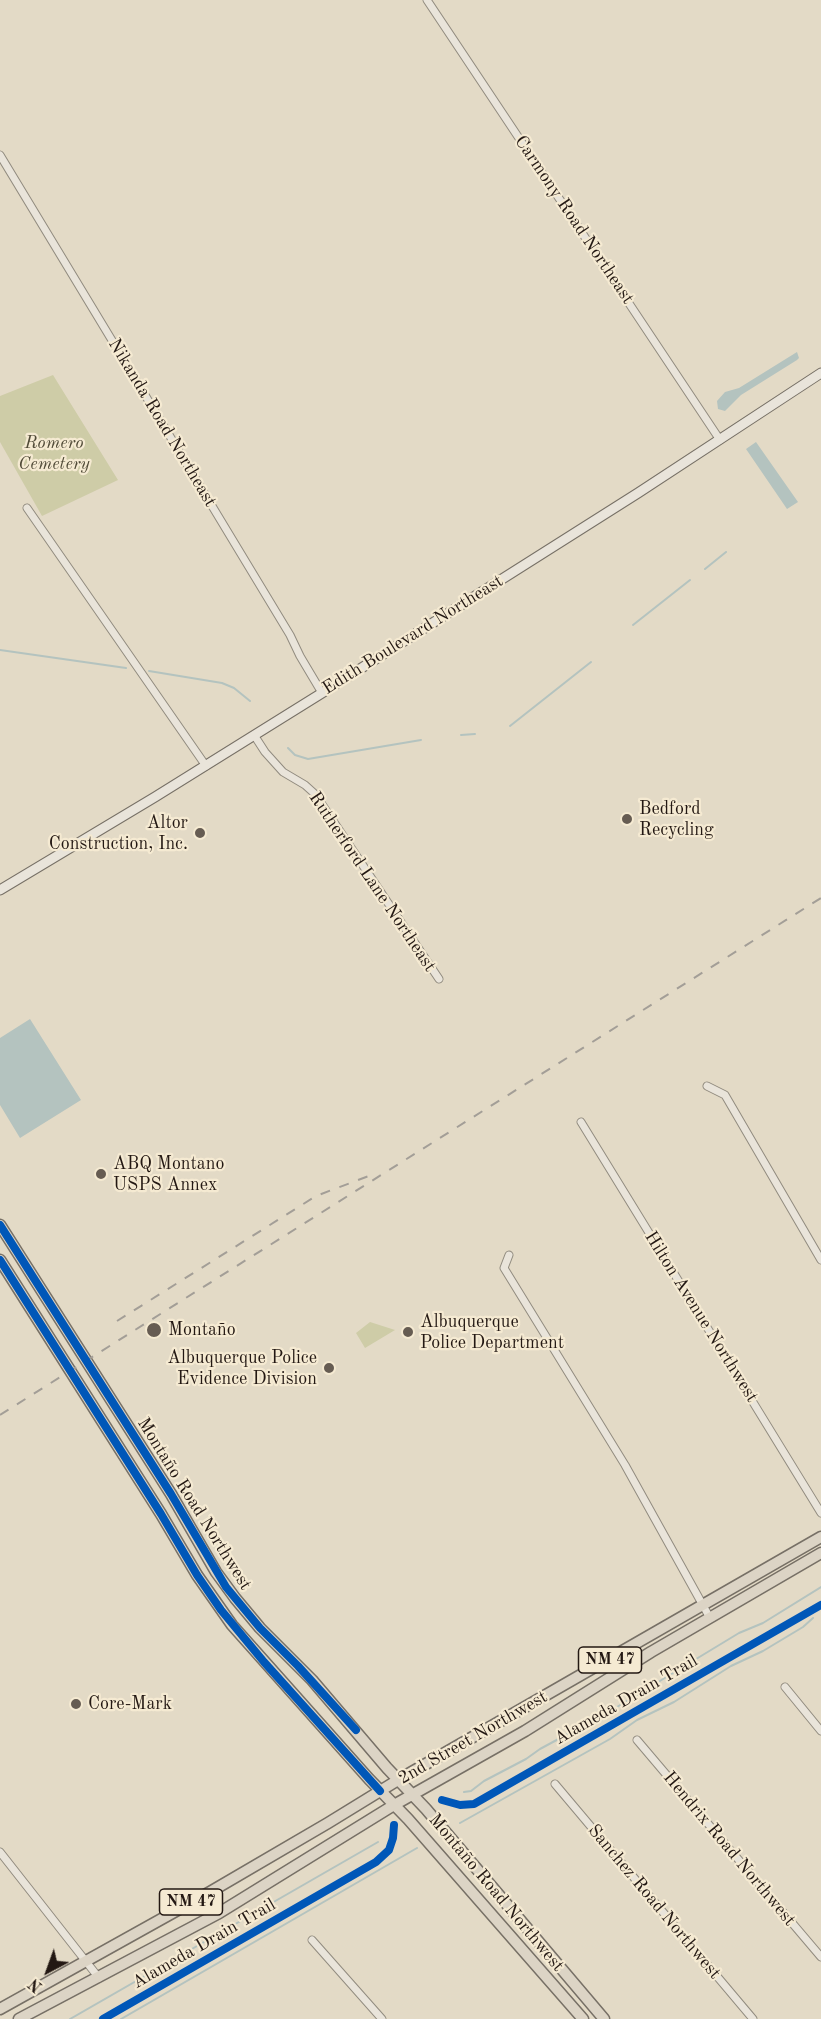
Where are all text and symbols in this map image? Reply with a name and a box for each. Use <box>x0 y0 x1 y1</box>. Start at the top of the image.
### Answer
street label: Carmony Road Northeast <box>510 132 638 308</box>
street label: Nikanda Road Northeast <box>103 335 221 511</box>
park label: Romero Cemetery <box>18 432 90 474</box>
street label: Edith Boulevard Northeast <box>319 570 507 700</box>
street label: Rutherford Lane Northeast <box>304 788 440 976</box>
place label: Bedford Recycling <box>639 798 714 840</box>
place label: Altor Construction, Inc. <box>49 812 188 854</box>
marker: Bedford Recycling <box>620 812 634 826</box>
marker: Altor Construction, Inc. <box>193 826 207 840</box>
place label: ABQ Montano USPS Annex <box>113 1153 224 1196</box>
marker: ABQ Montano USPS Annex <box>94 1167 108 1181</box>
street label: Hilton Avenue Northwest <box>639 1227 763 1407</box>
place label: Albuquerque Police Department <box>420 1311 564 1354</box>
place label: Montaño <box>168 1319 236 1341</box>
marker: Montaño <box>145 1321 163 1339</box>
marker: Albuquerque Police Department <box>401 1325 415 1339</box>
place label: Albuquerque Police Evidence Division <box>167 1347 317 1390</box>
marker: Albuquerque Police Evidence Division <box>322 1361 336 1375</box>
street label: Montaño Road Northwest <box>132 1414 256 1594</box>
road number: NM 47 <box>578 1647 642 1673</box>
street label: Alameda Drain Trail <box>550 1650 702 1750</box>
street label: 2nd Street Northwest <box>394 1686 552 1790</box>
place label: Core-Mark <box>88 1693 172 1715</box>
marker: Core-Mark <box>69 1697 83 1711</box>
street label: Hendrix Road Northwest <box>658 1767 800 1931</box>
street label: Montaño Road Northwest <box>424 1810 568 1976</box>
street label: Sanchez Road Northwest <box>583 1820 725 1984</box>
road number: NM 47 <box>160 1889 222 1915</box>
street label: Alameda Drain Trail <box>128 1894 280 1994</box>
north arrow <box>18 1941 78 2001</box>
text: N <box>26 1975 46 1995</box>

